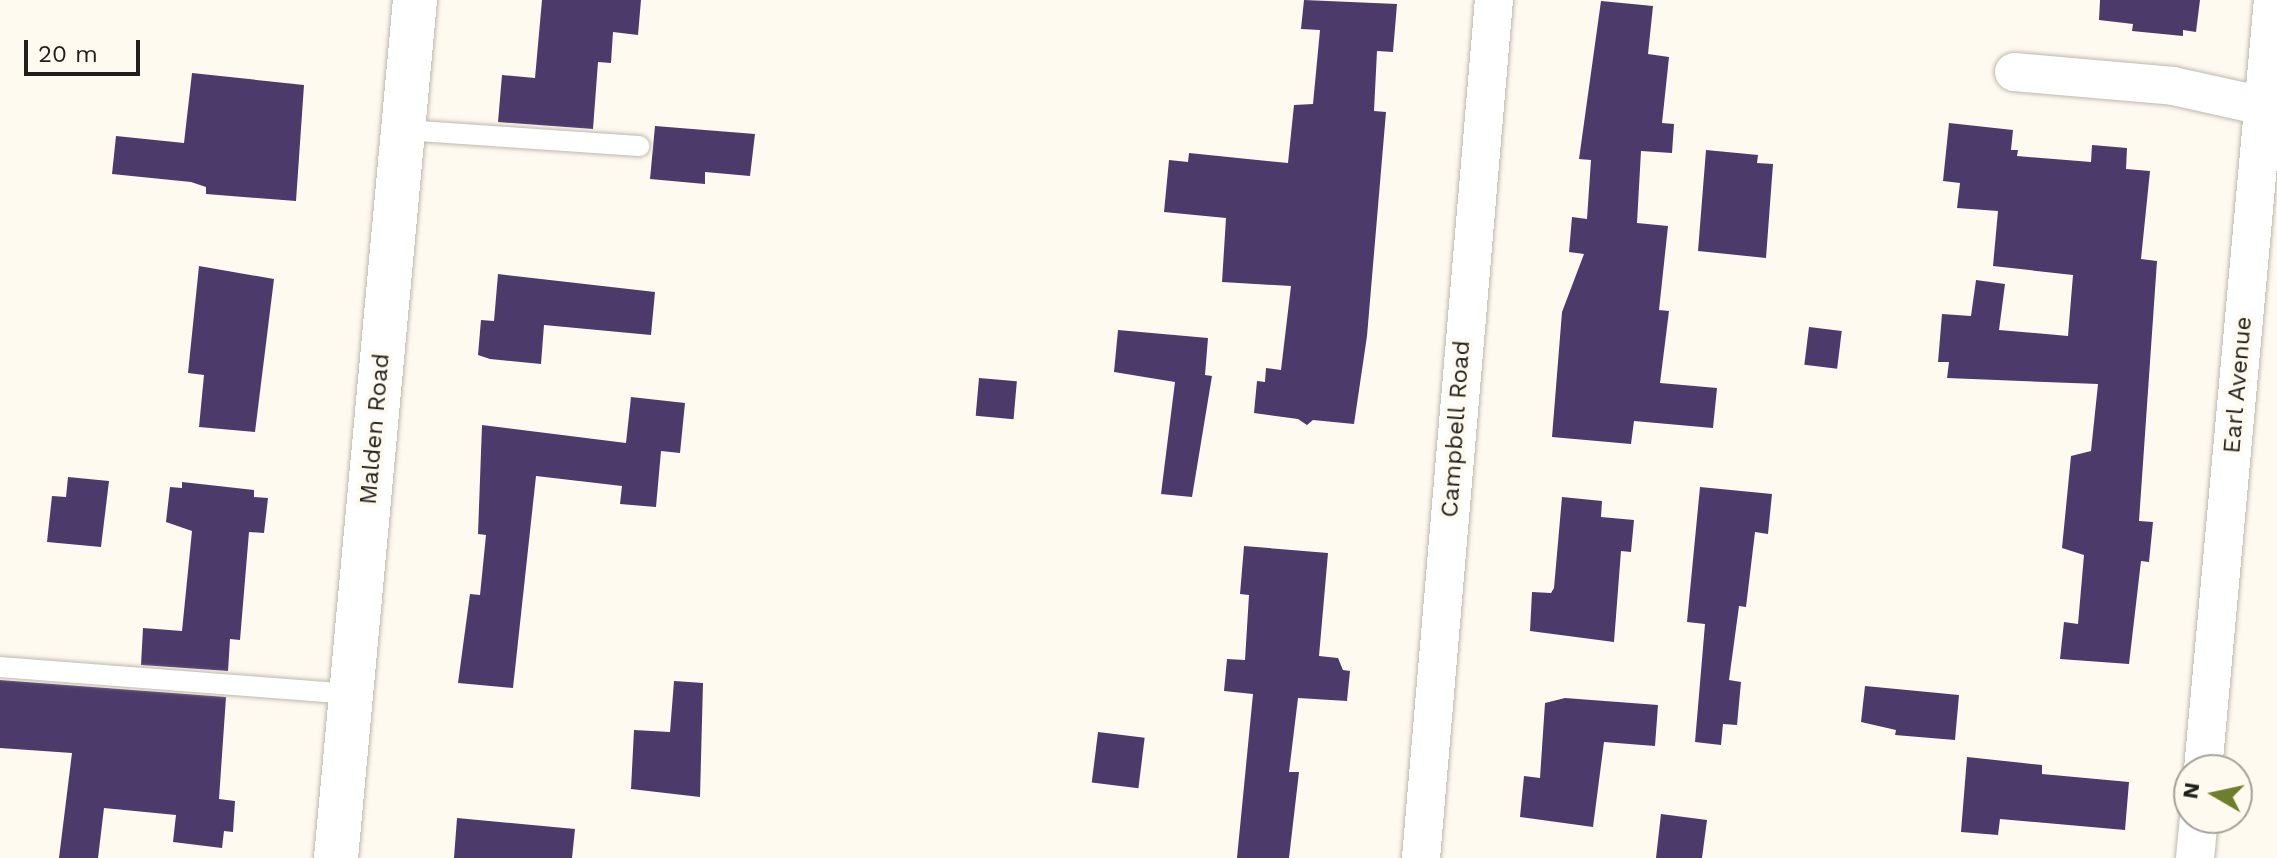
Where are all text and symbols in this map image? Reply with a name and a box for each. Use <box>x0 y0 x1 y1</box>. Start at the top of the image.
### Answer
scale bar <box>28 24 144 74</box>
text: 20 m <box>38 40 98 68</box>
street label: Earl Avenue <box>2218 314 2258 456</box>
street label: Campbell Road <box>1435 339 1477 519</box>
street label: Malden Road <box>354 352 396 506</box>
north arrow <box>2173 754 2253 834</box>
text: N <box>2177 780 2204 800</box>

